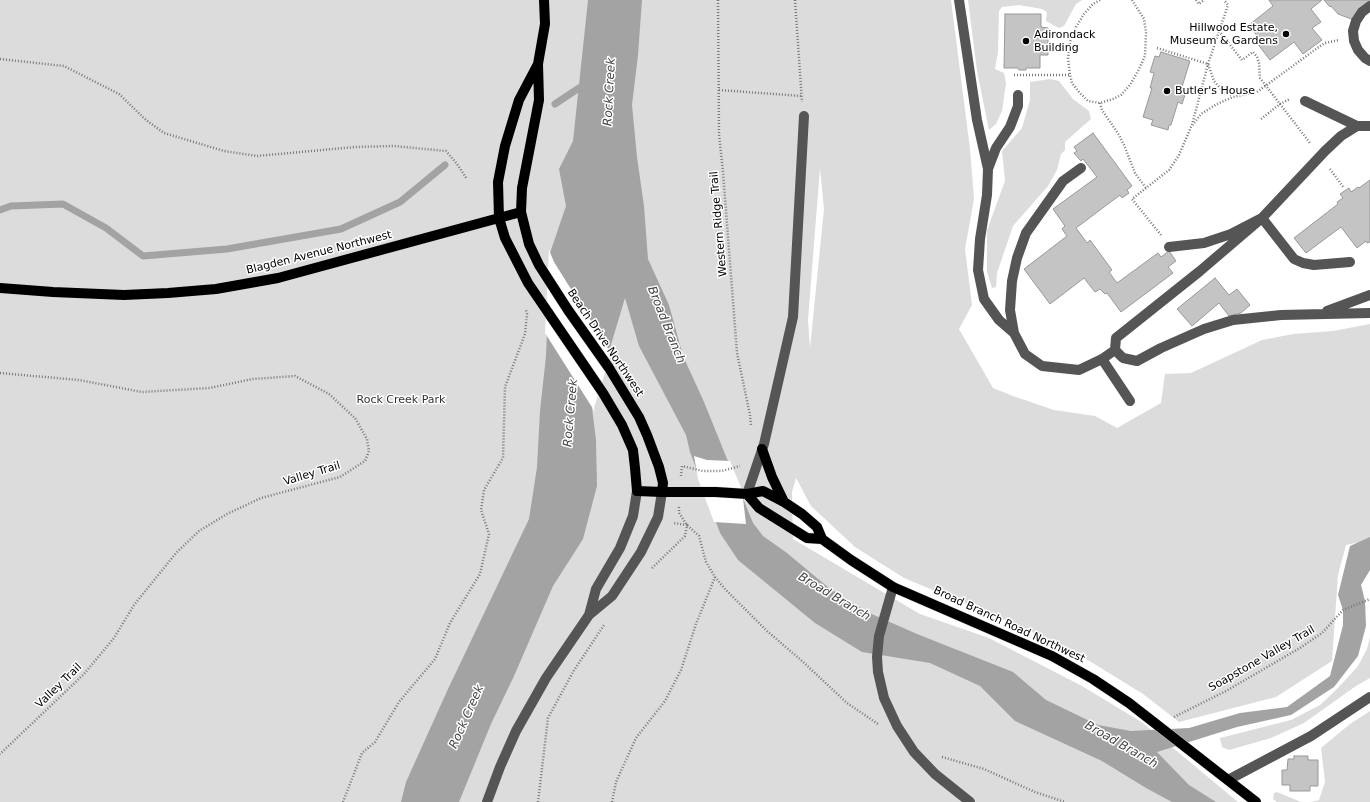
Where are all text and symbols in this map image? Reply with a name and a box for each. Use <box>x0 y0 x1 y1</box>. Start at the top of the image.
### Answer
place label: Hillwood Estate, Museum & Gardens <box>1170 21 1278 47</box>
place label: Adirondack Building <box>1034 28 1095 54</box>
marker: Hillwood Estate, Museum & Gardens <box>1281 29 1291 39</box>
marker: Adirondack Building <box>1021 36 1031 46</box>
water label: Rock Creek <box>601 58 619 126</box>
place label: Butler's House <box>1175 84 1255 98</box>
marker: Butler's House <box>1162 86 1172 96</box>
street label: Western Ridge Trail <box>708 171 730 277</box>
street label: Blagden Avenue Northwest <box>245 229 393 277</box>
water label: Broad Branch <box>644 284 688 366</box>
street label: Beach Drive Northwest <box>564 287 646 399</box>
water label: Rock Creek <box>561 378 581 448</box>
park label: Rock Creek Park <box>357 393 445 407</box>
street label: Valley Trail <box>282 459 342 489</box>
water label: Broad Branch <box>795 570 873 624</box>
street label: Broad Branch Road Northwest <box>931 584 1087 666</box>
street label: Soapstone Valley Trail <box>1207 623 1317 695</box>
street label: Valley Trail <box>33 661 85 711</box>
water label: Rock Creek <box>447 683 487 751</box>
water label: Broad Branch <box>1082 718 1160 772</box>

